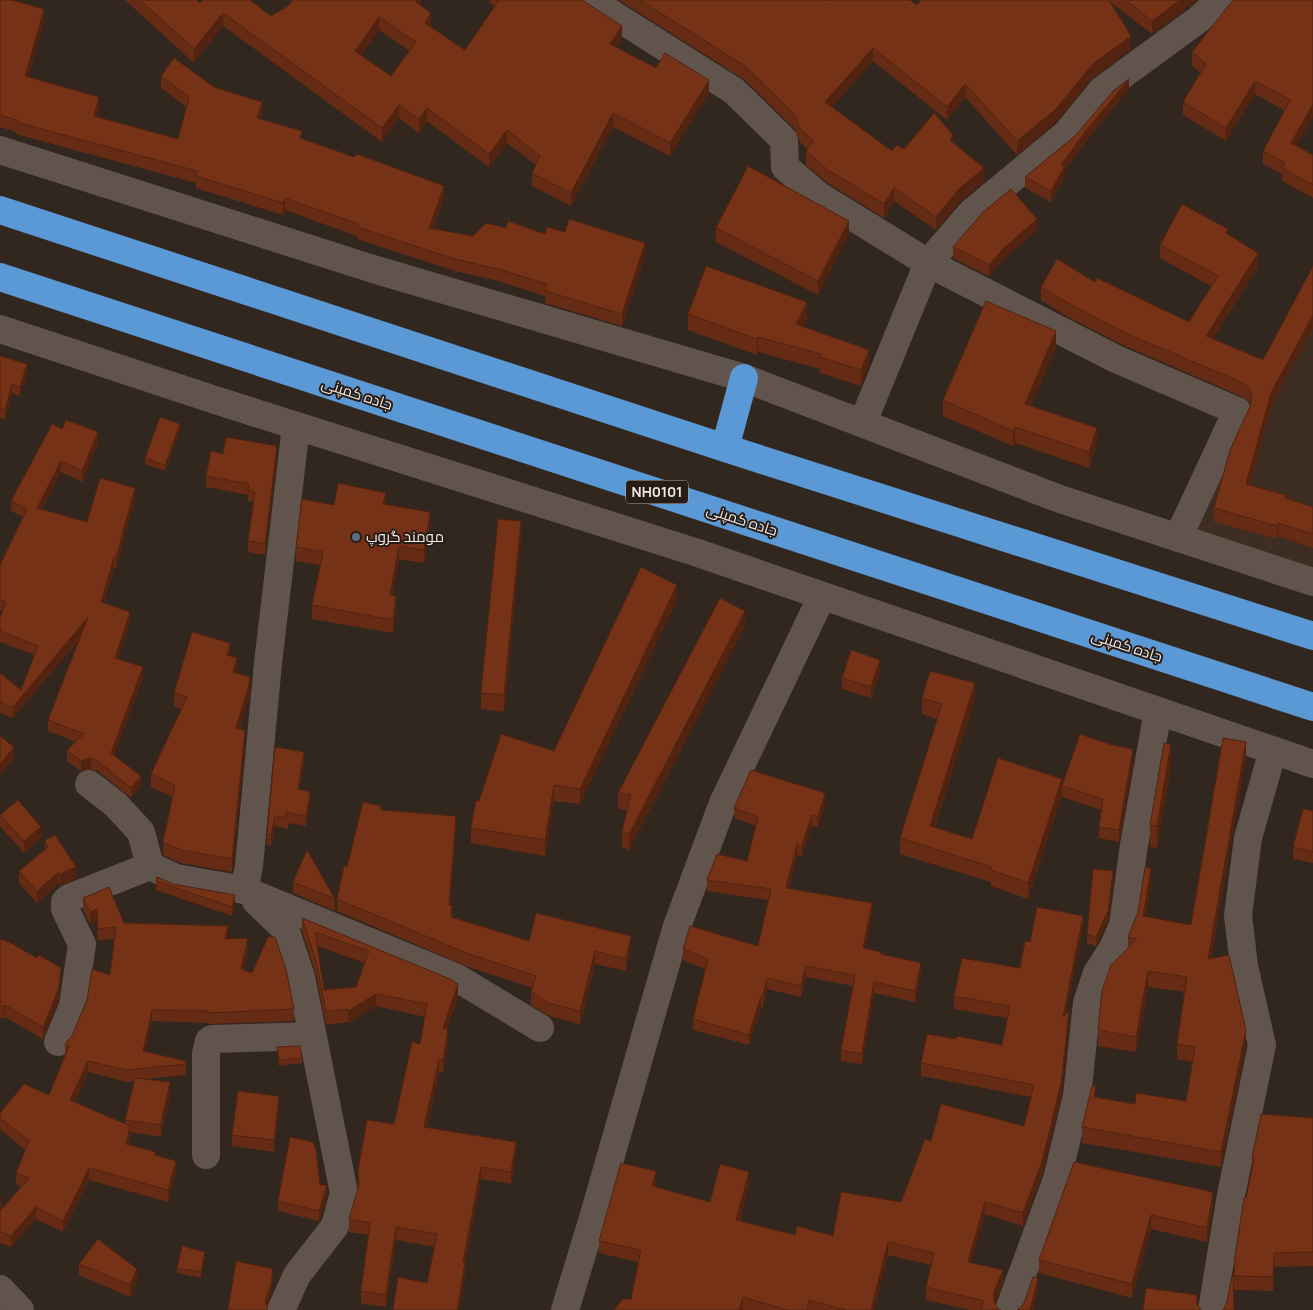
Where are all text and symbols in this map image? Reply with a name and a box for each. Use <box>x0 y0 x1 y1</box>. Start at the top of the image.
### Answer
street label: جاده کمپنی <box>319 372 395 415</box>
road number: NH0101 <box>626 481 688 504</box>
street label: جاده کمپنی <box>704 498 780 541</box>
place label: مومند گروپ <box>366 526 444 547</box>
marker: مومند گروپ <box>350 531 362 543</box>
street label: جاده کمپنی <box>1089 624 1165 667</box>

